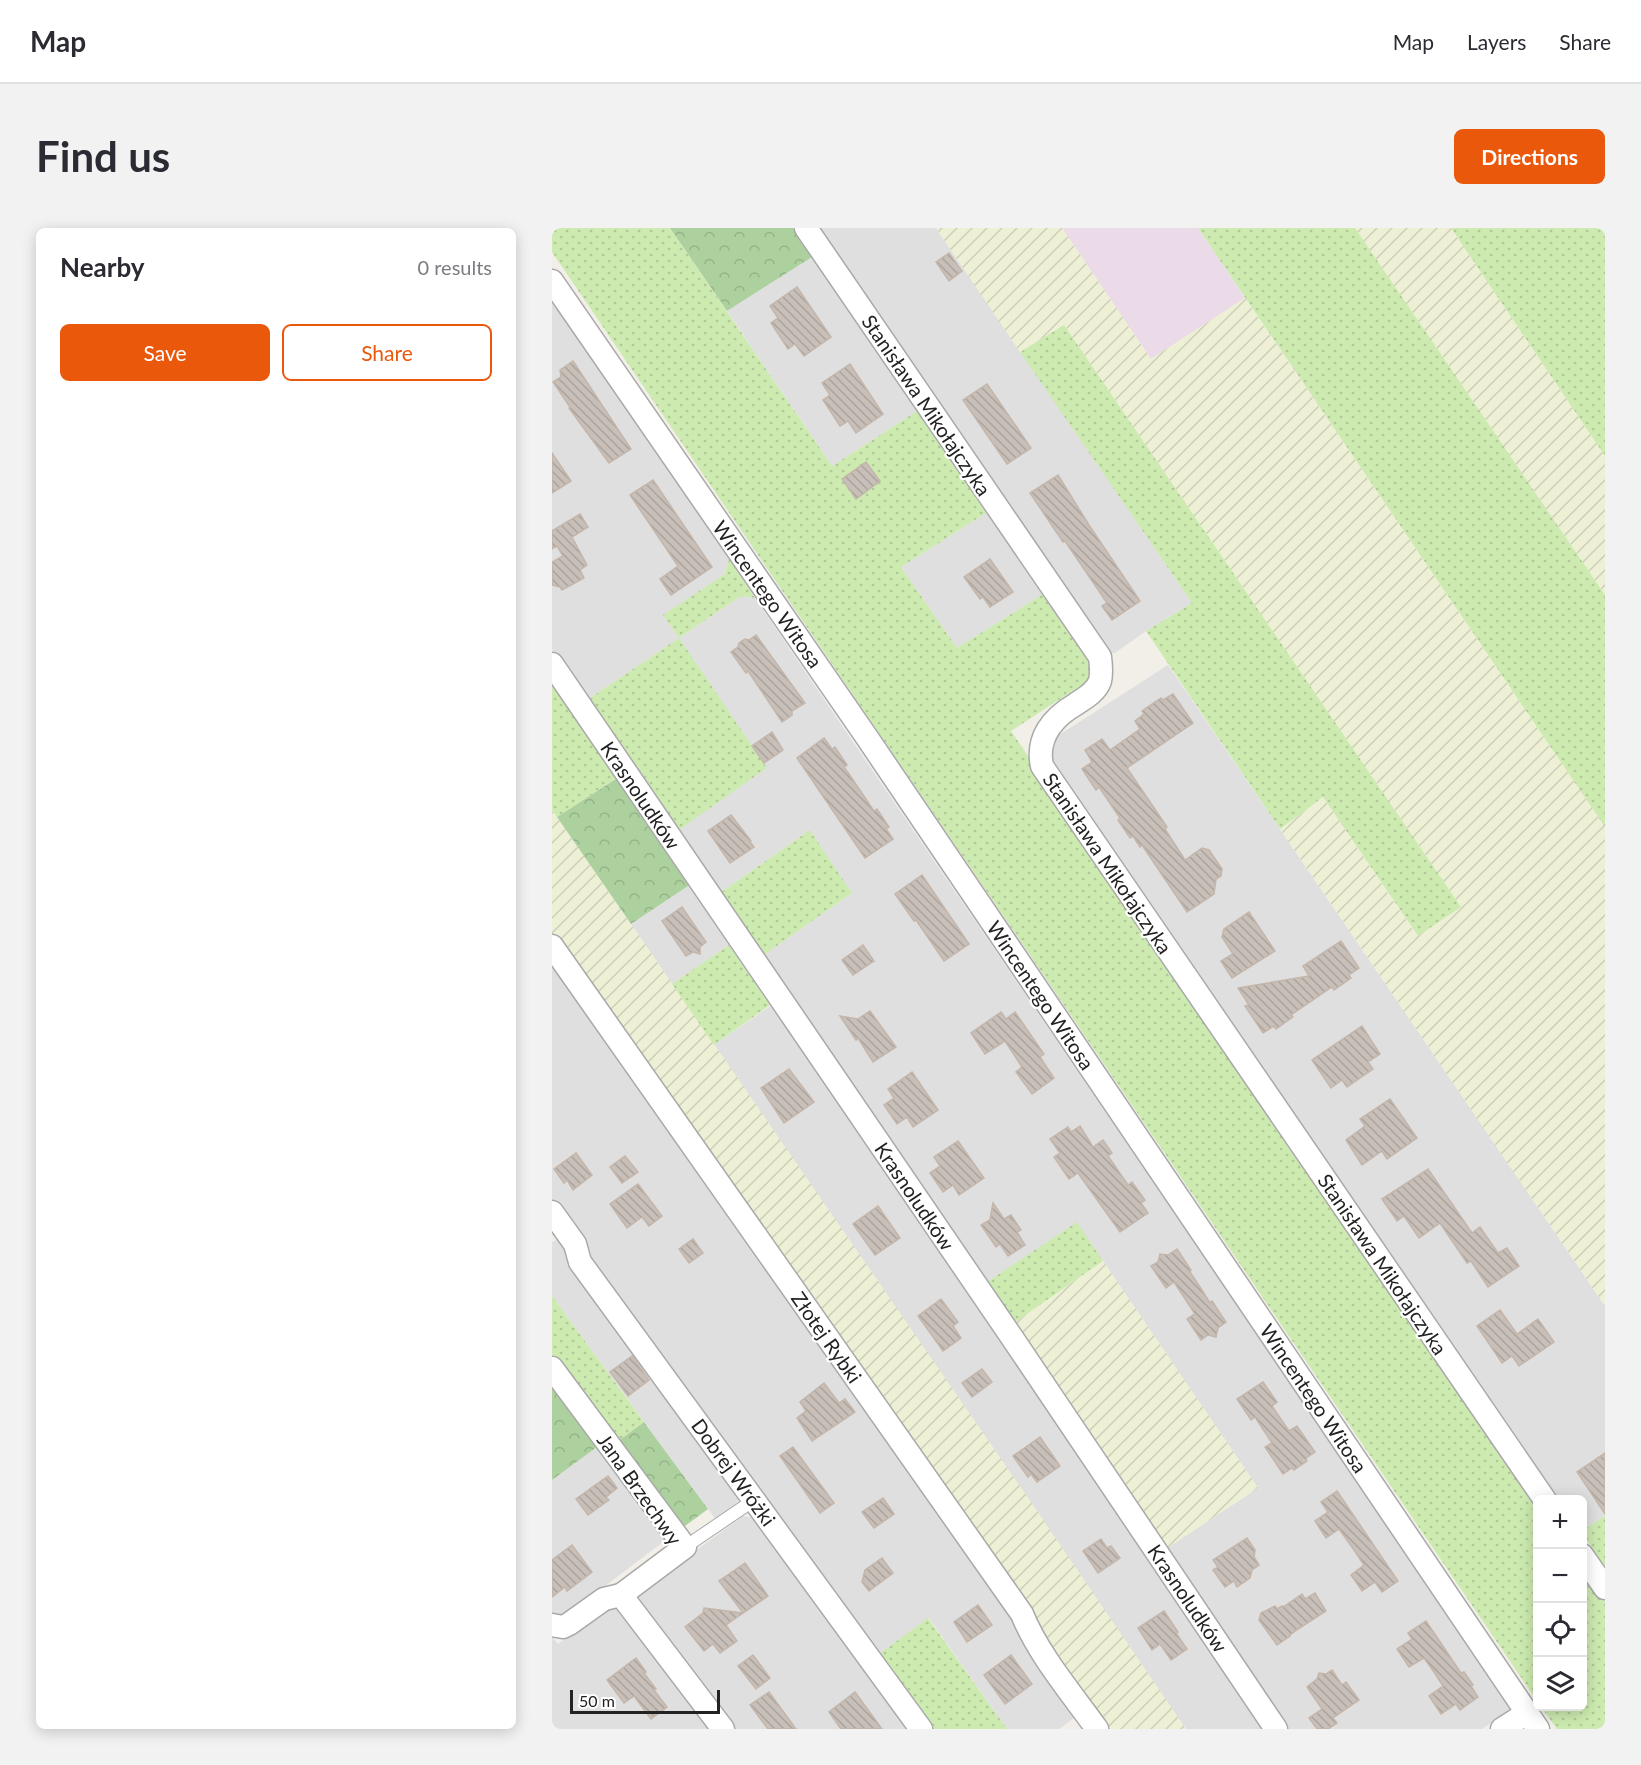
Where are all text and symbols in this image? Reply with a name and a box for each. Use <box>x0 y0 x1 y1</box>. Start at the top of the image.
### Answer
text: Map <box>30 24 86 58</box>
text: Map <box>1393 29 1434 54</box>
text: Layers <box>1467 29 1526 54</box>
text: Share <box>1559 29 1611 54</box>
button: Directions <box>1454 129 1605 184</box>
text: Find us <box>36 131 170 181</box>
text: Nearby <box>60 251 145 283</box>
text: 0 results <box>417 255 492 279</box>
street label: Stanisława Mikołajczyka <box>858 310 996 500</box>
button: Save <box>60 324 270 381</box>
button: Share <box>282 324 492 381</box>
street label: Wincentego Witosa <box>708 516 828 672</box>
street label: Krasnoludków <box>596 736 686 854</box>
street label: Stanisława Mikołajczyka <box>1039 768 1177 958</box>
street label: Wincentego Witosa <box>982 916 1100 1074</box>
street label: Krasnoludków <box>870 1137 960 1255</box>
street label: Stanisława Mikołajczyka <box>1314 1169 1452 1359</box>
street label: Złotej Rybki <box>787 1287 867 1387</box>
street label: Wincentego Witosa <box>1255 1319 1373 1477</box>
street label: Dobrej Wróżki <box>687 1414 781 1530</box>
street label: Jana Brzechwy <box>593 1429 688 1550</box>
map controls <box>1533 1495 1587 1711</box>
button: + <box>1533 1495 1587 1549</box>
street label: Krasnoludków <box>1143 1539 1233 1657</box>
button: − <box>1533 1549 1587 1603</box>
button: locate <box>1533 1603 1587 1657</box>
button: layers <box>1533 1657 1587 1711</box>
scale bar <box>570 1687 720 1714</box>
text: 50 m <box>579 1691 615 1710</box>

